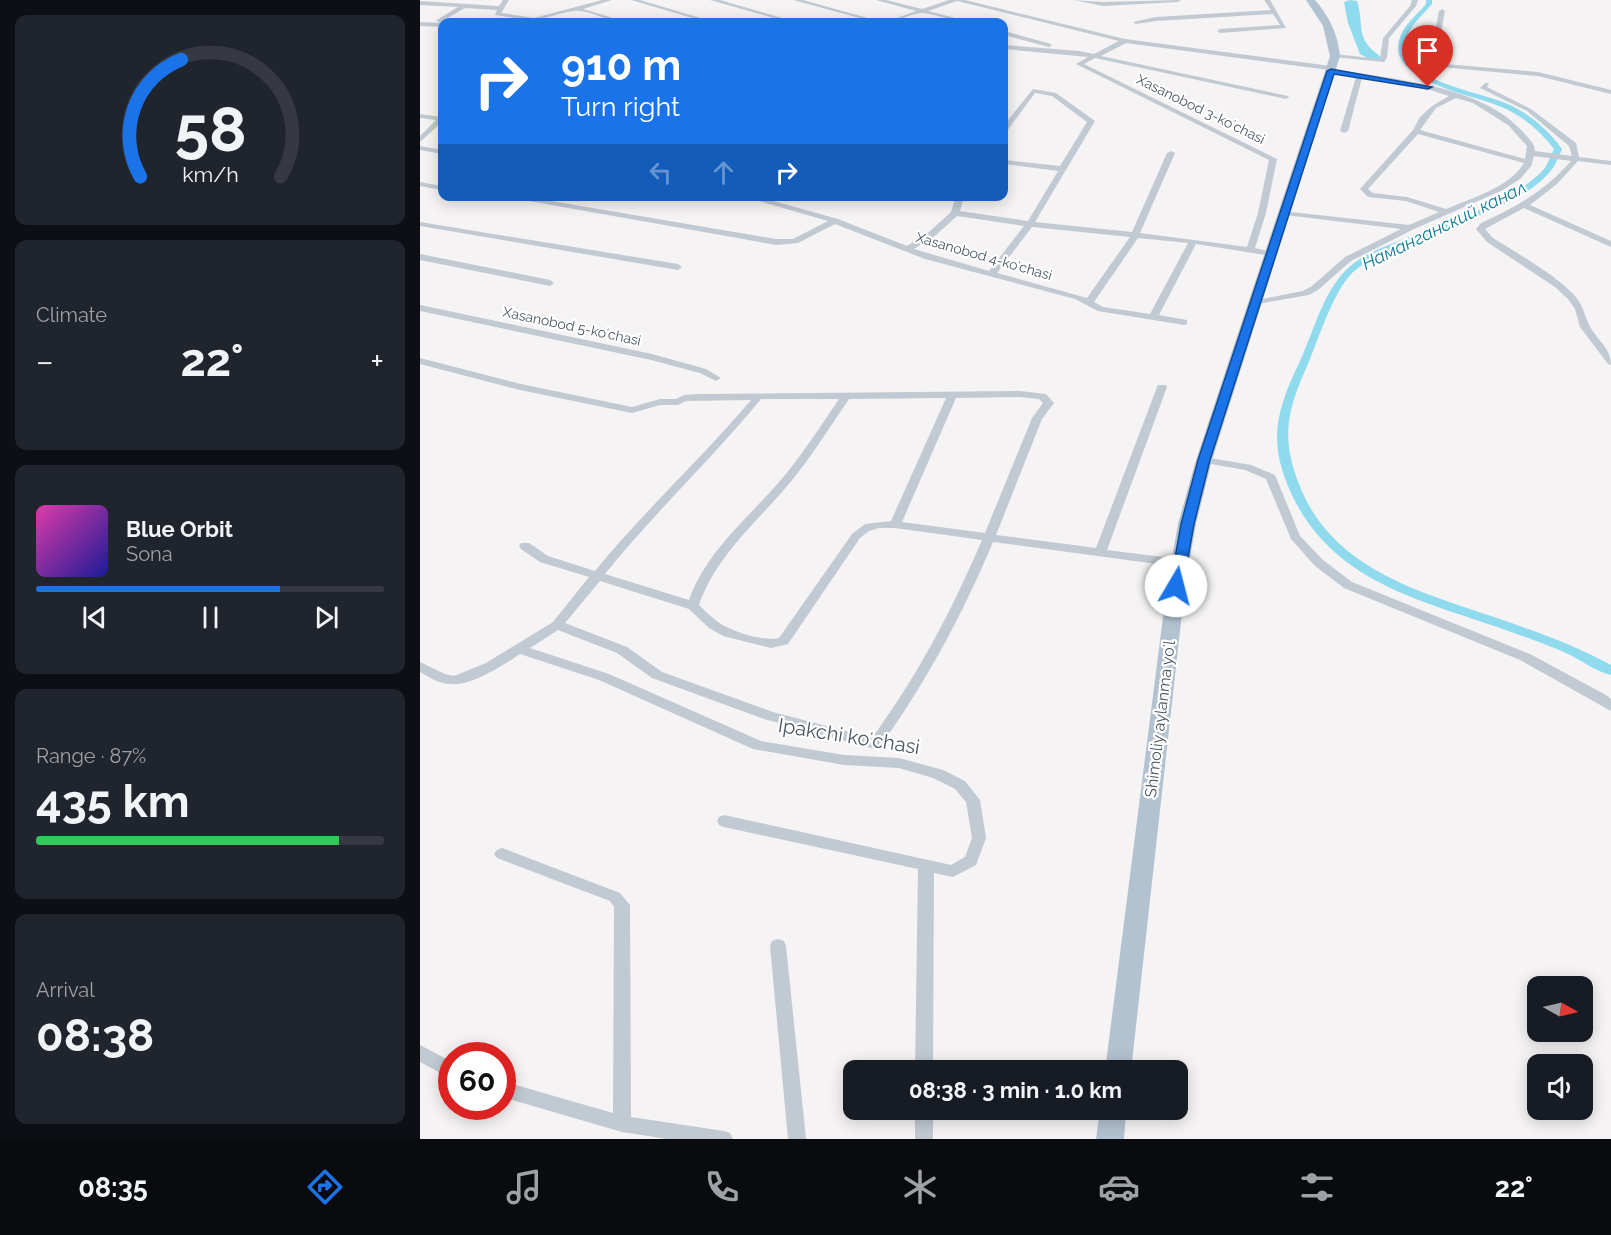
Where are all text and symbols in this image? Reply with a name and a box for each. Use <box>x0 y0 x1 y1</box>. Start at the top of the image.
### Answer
pin <box>1402 25 1453 87</box>
icon: arrive <box>1411 34 1444 67</box>
text: 910 m <box>561 41 681 90</box>
icon: right <box>462 42 540 120</box>
street label: Xasanobod 3-koʻchasi <box>1134 71 1268 147</box>
text: Turn right <box>561 91 680 122</box>
text: 58 <box>174 92 246 166</box>
icon: left <box>644 156 677 189</box>
icon: ahead <box>707 156 740 189</box>
icon: right <box>770 156 803 189</box>
text: km/h <box>182 162 238 187</box>
water label: Наманганский канал <box>1358 176 1530 274</box>
street label: Xasanobod 4-koʻchasi <box>914 229 1054 283</box>
text: Climate <box>36 303 107 327</box>
street label: Xasanobod 5-koʻchasi <box>501 304 643 348</box>
text: 22° <box>180 334 244 387</box>
text: − <box>36 342 54 381</box>
text: + <box>370 342 384 381</box>
text: Blue Orbit <box>126 516 233 542</box>
text: Sona <box>126 542 173 566</box>
position arrow <box>1144 554 1208 618</box>
icon: previous <box>78 601 111 634</box>
icon: pause <box>194 601 227 634</box>
icon: next <box>310 601 343 634</box>
street label: Shimoliy aylanma yoʻl <box>1141 639 1179 799</box>
street label: Ipakchi koʻchasi <box>777 713 921 759</box>
text: Range · 87% <box>36 744 146 768</box>
text: 435 km <box>36 775 190 828</box>
north arrow <box>1527 976 1593 1042</box>
map controls <box>1527 976 1593 1120</box>
text: Arrival <box>36 978 95 1002</box>
text: 08:38 <box>36 1009 154 1062</box>
speed limit sign: 60 <box>438 1042 516 1120</box>
button: sound <box>1527 1054 1593 1120</box>
text: 08:38 · 3 min · 1.0 km <box>909 1077 1122 1103</box>
icon: directions <box>304 1166 346 1208</box>
icon: music <box>503 1166 545 1208</box>
icon: phone <box>701 1166 743 1208</box>
icon: climate <box>899 1166 941 1208</box>
icon: car <box>1098 1166 1140 1208</box>
icon: filters <box>1296 1166 1338 1208</box>
text: 08:35 <box>78 1172 148 1203</box>
text: 22° <box>1495 1172 1533 1203</box>

